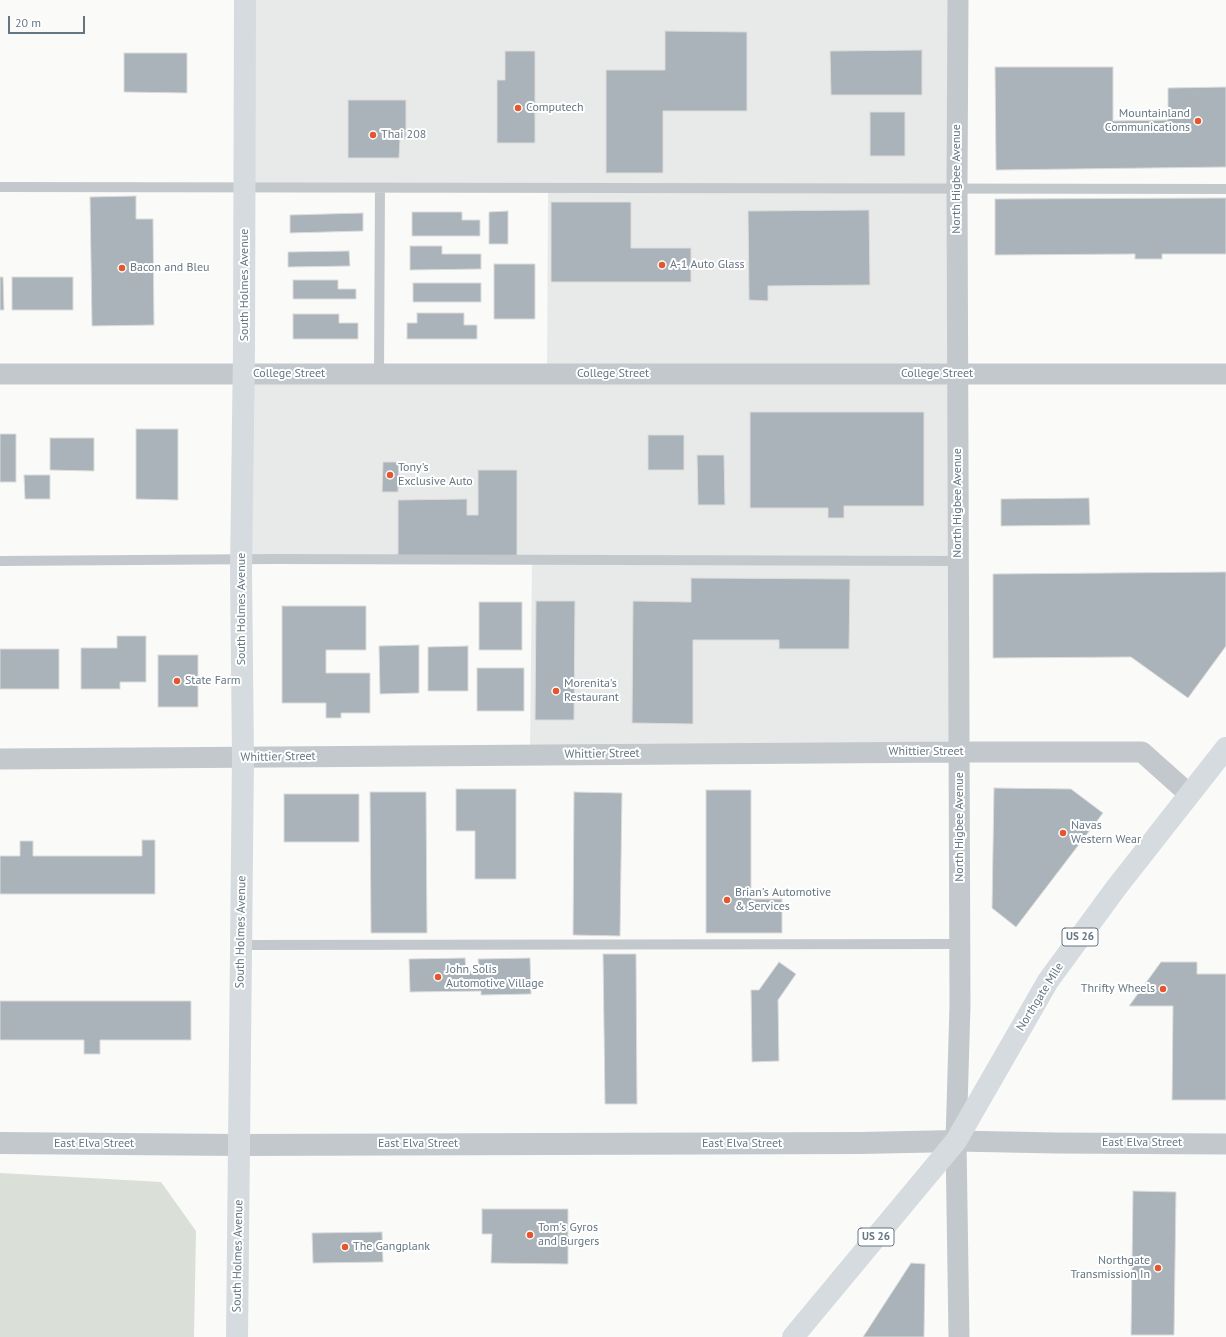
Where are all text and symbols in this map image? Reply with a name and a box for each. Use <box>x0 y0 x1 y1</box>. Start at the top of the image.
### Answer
scale bar <box>10 8 87 34</box>
text: 20 m <box>15 15 41 30</box>
place label: Computech <box>526 101 583 115</box>
marker: Computech <box>513 103 523 113</box>
place label: Mountainland Communications <box>1105 107 1190 135</box>
marker: Mountainland Communications <box>1193 116 1203 126</box>
street label: North Higbee Avenue <box>950 124 964 234</box>
place label: Thai 208 <box>381 128 426 142</box>
marker: Thai 208 <box>368 130 378 140</box>
street label: South Holmes Avenue <box>238 229 252 341</box>
place label: A-1 Auto Glass <box>670 258 745 272</box>
marker: A-1 Auto Glass <box>657 260 667 270</box>
place label: Bacon and Bleu <box>130 261 210 275</box>
marker: Bacon and Bleu <box>117 263 127 273</box>
street label: College Street <box>253 367 325 381</box>
street label: College Street <box>577 367 649 381</box>
street label: College Street <box>901 367 973 381</box>
street label: North Higbee Avenue <box>951 448 965 558</box>
place label: Tony's Exclusive Auto <box>398 461 473 489</box>
marker: Tony's Exclusive Auto <box>385 470 395 480</box>
street label: South Holmes Avenue <box>235 553 249 665</box>
place label: State Farm <box>185 674 241 688</box>
marker: State Farm <box>172 676 182 686</box>
place label: Morenita's Restaurant <box>564 677 619 705</box>
marker: Morenita's Restaurant <box>551 686 561 696</box>
street label: Whittier Street <box>888 745 964 759</box>
street label: Whittier Street <box>564 746 640 762</box>
street label: Whittier Street <box>240 749 316 765</box>
street label: North Higbee Avenue <box>953 772 967 882</box>
place label: Navas Western Wear <box>1071 819 1141 847</box>
marker: Navas Western Wear <box>1058 828 1068 838</box>
street label: South Holmes Avenue <box>233 876 249 988</box>
place label: Brian's Automotive & Services <box>735 886 831 914</box>
marker: Brian's Automotive & Services <box>722 895 732 905</box>
road number: US 26 <box>1062 928 1098 946</box>
street label: Northgate Mile <box>1013 960 1067 1034</box>
place label: John Solis Automotive Village <box>446 963 544 991</box>
marker: John Solis Automotive Village <box>433 972 443 982</box>
place label: Thrifty Wheels <box>1081 982 1155 996</box>
marker: Thrifty Wheels <box>1158 984 1168 994</box>
street label: East Elva Street <box>1102 1136 1182 1150</box>
street label: East Elva Street <box>54 1137 134 1151</box>
street label: East Elva Street <box>378 1137 458 1151</box>
street label: East Elva Street <box>702 1137 782 1151</box>
street label: South Holmes Avenue <box>230 1200 246 1312</box>
place label: Tom's Gyros and Burgers <box>538 1221 599 1249</box>
road number: US 26 <box>858 1228 894 1246</box>
marker: Tom's Gyros and Burgers <box>525 1230 535 1240</box>
place label: The Gangplank <box>353 1240 430 1254</box>
marker: The Gangplank <box>340 1242 350 1252</box>
place label: Northgate Transmission In <box>1070 1254 1150 1282</box>
marker: Northgate Transmission In <box>1153 1263 1163 1273</box>

